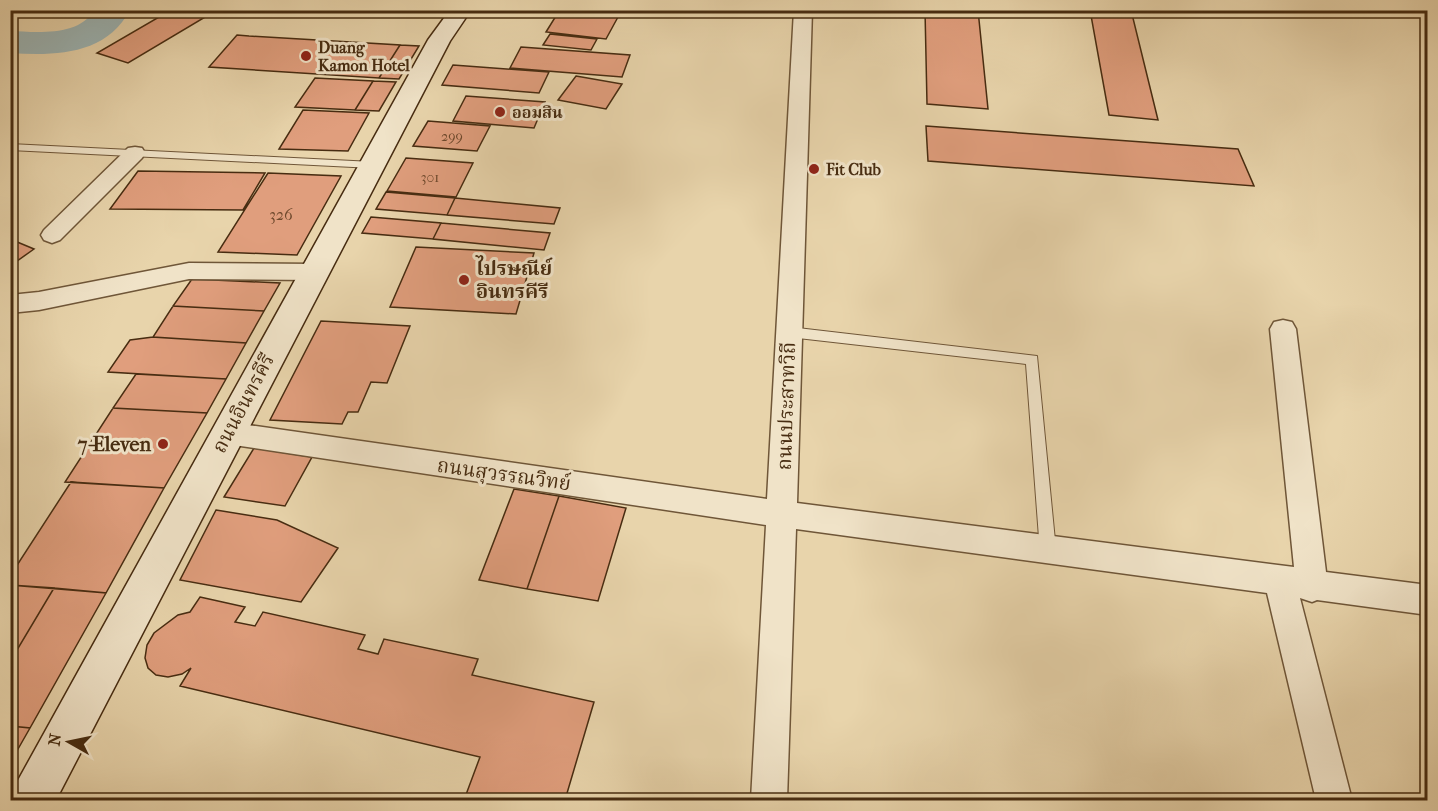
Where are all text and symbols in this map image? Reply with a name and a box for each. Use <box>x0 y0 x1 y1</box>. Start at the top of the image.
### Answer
place label: Duang Kamon Hotel <box>318 38 410 75</box>
marker: Duang Kamon Hotel <box>299 49 313 63</box>
place label: ออมสิน <box>512 103 563 122</box>
marker: ออมสิน <box>493 105 507 119</box>
house number: 299 <box>441 128 463 145</box>
place label: Fit Club <box>825 160 881 179</box>
marker: Fit Club <box>807 162 821 176</box>
house number: 301 <box>421 169 439 186</box>
house number: 326 <box>269 205 293 224</box>
place label: ไปรษณีย์ อินทรคีรี <box>475 255 553 303</box>
marker: ไปรษณีย์ อินทรคีรี <box>457 273 471 287</box>
street label: ถนนประสาทวิถี <box>773 341 800 471</box>
street label: ถนนอินทรคีรี <box>208 350 279 457</box>
place label: 7-Eleven <box>77 433 151 456</box>
marker: 7-Eleven <box>156 437 170 451</box>
street label: ถนนสุวรรณวิทย์ <box>435 454 572 496</box>
north arrow <box>39 712 99 772</box>
text: N <box>44 731 65 747</box>

